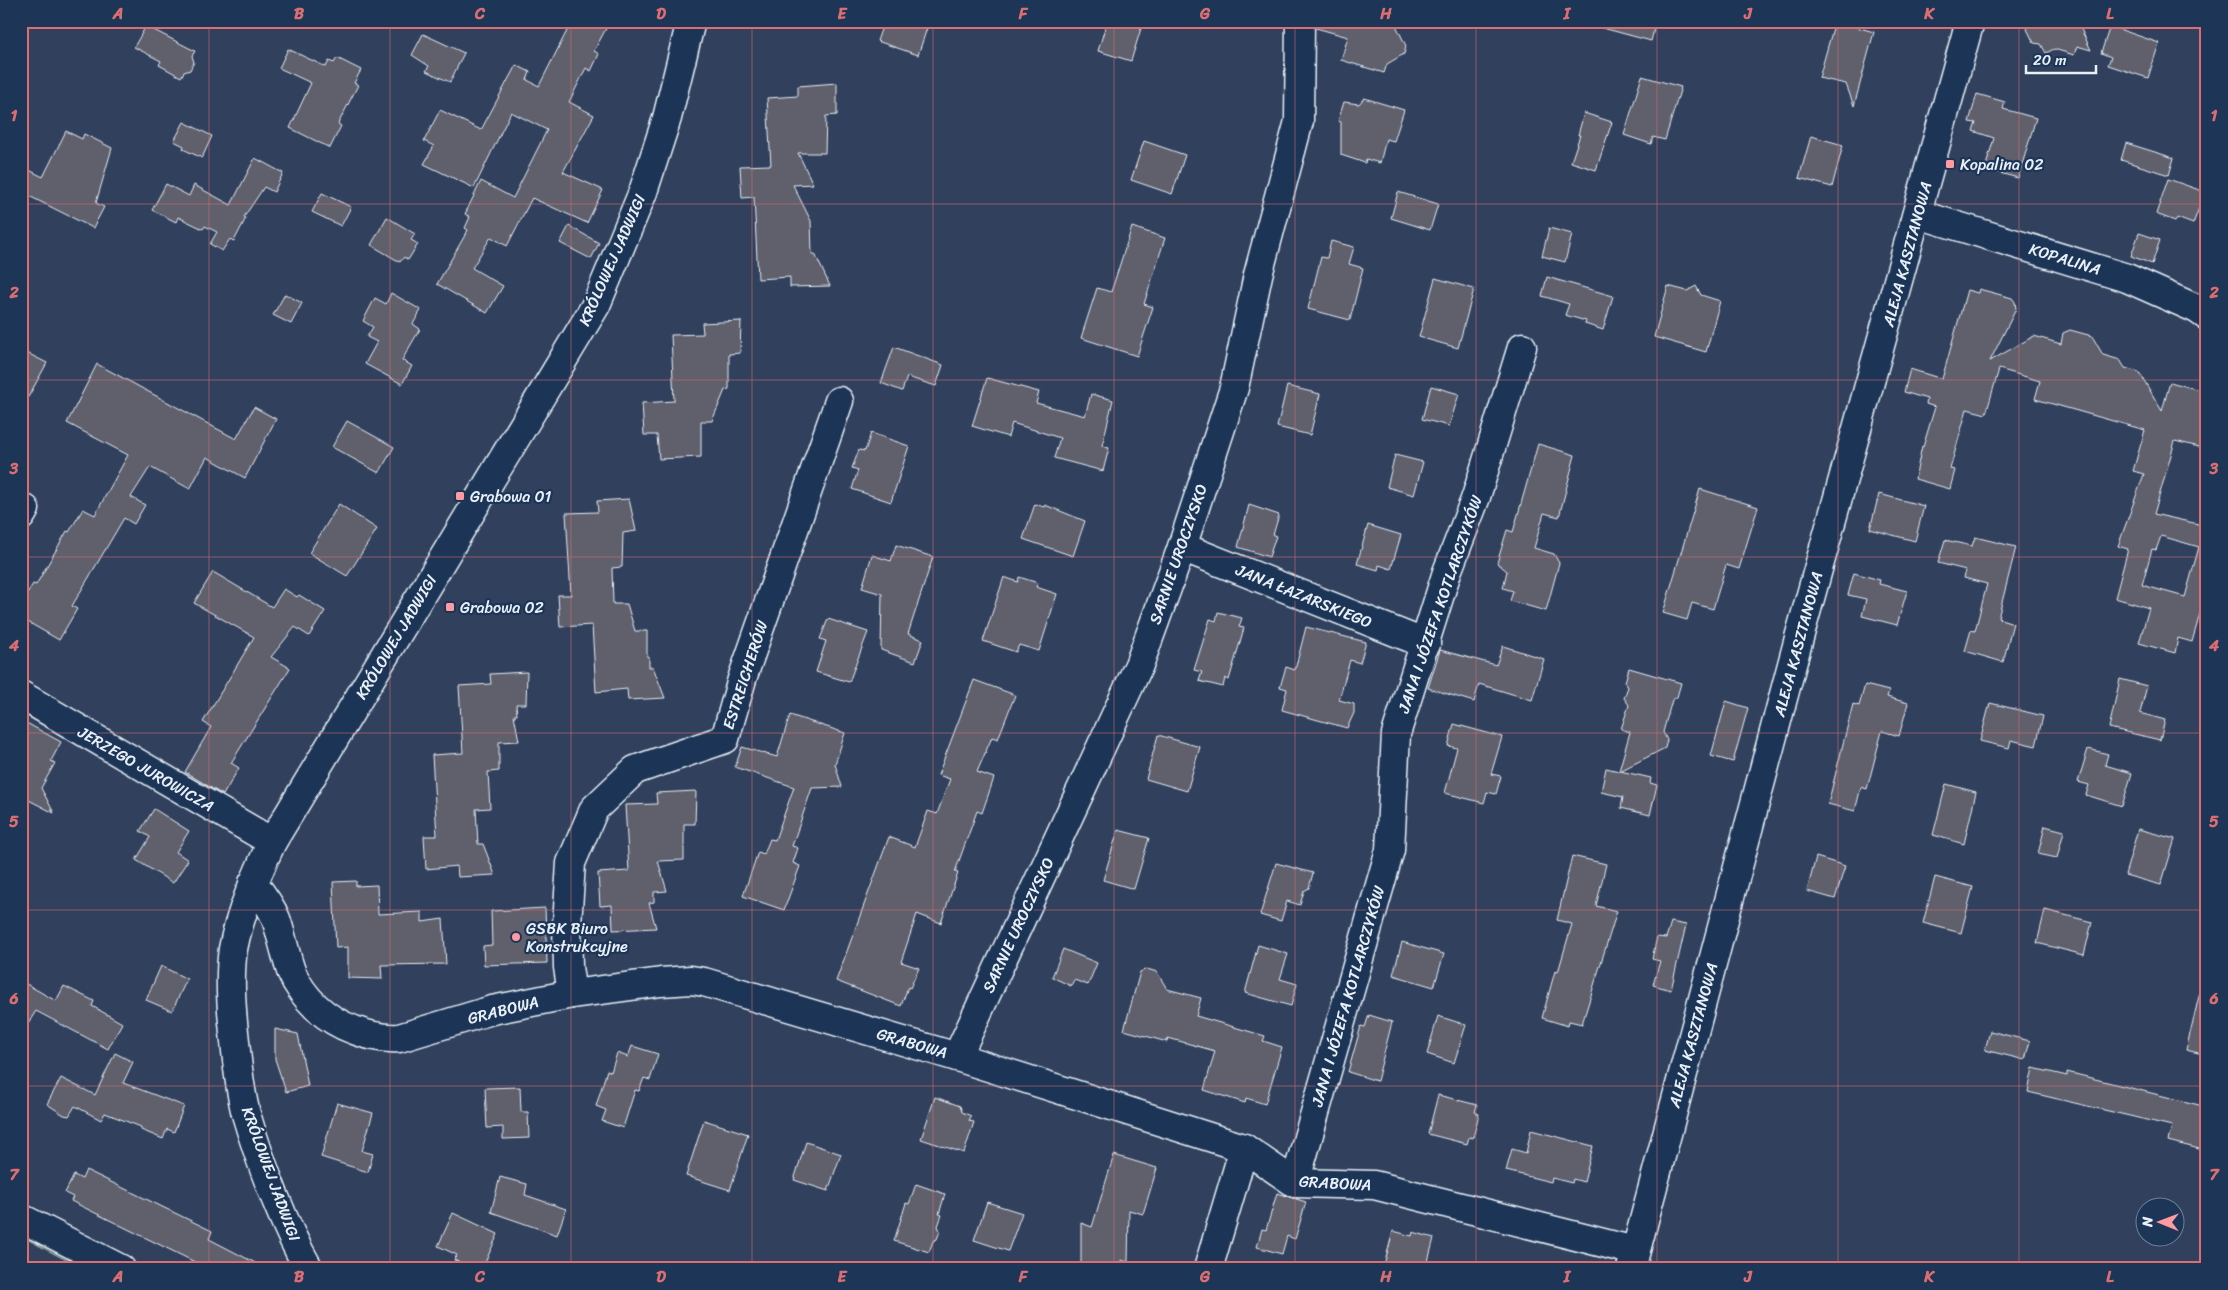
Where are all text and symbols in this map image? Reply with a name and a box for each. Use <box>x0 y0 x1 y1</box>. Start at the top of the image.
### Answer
text: A <box>112 0 123 28</box>
text: B <box>294 0 305 28</box>
text: C <box>474 0 486 28</box>
text: D <box>656 0 666 28</box>
text: E <box>838 0 848 28</box>
text: F <box>1018 0 1029 28</box>
text: G <box>1199 0 1211 28</box>
text: H <box>1379 0 1392 28</box>
text: I <box>1563 0 1572 28</box>
text: J <box>1743 0 1753 28</box>
text: K <box>1923 0 1935 28</box>
text: L <box>2106 0 2114 28</box>
scale bar <box>2026 42 2096 74</box>
text: 20 m <box>2033 47 2067 73</box>
text: 1 <box>11 101 18 130</box>
text: 1 <box>2211 101 2218 130</box>
place label: Kopalina 02 <box>1960 150 2044 179</box>
marker: Kopalina 02 <box>1944 158 1956 170</box>
street label: ALEJA KASZTANOWA <box>1873 178 1940 331</box>
street label: KRÓLOWEJ JADWIGI <box>570 189 654 331</box>
street label: KOPALINA <box>2025 234 2105 284</box>
text: 2 <box>8 278 19 307</box>
text: 2 <box>2208 278 2219 307</box>
text: 3 <box>9 454 19 483</box>
text: 3 <box>2209 454 2219 483</box>
street label: SARNIE UROCZYSKO <box>1140 480 1216 628</box>
place label: Grabowa 01 <box>470 482 552 511</box>
marker: Grabowa 01 <box>454 490 466 502</box>
street label: JANA I JÓZEFA KOTLARCZYKÓW <box>1389 491 1491 718</box>
street label: JANA ŁAZARSKIEGO <box>1230 555 1377 637</box>
street label: ALEJA KASZTANOWA <box>1764 568 1831 721</box>
street label: KRÓLOWEJ JADWIGI <box>347 569 445 705</box>
place label: Grabowa 02 <box>460 593 544 622</box>
marker: Grabowa 02 <box>444 601 456 613</box>
street label: ESTREICHERÓW <box>714 616 776 733</box>
text: 4 <box>8 631 19 660</box>
text: 4 <box>2208 631 2219 660</box>
street label: JERZEGO JUROWICZA <box>71 718 220 820</box>
text: 5 <box>9 807 19 836</box>
text: 5 <box>2209 807 2219 836</box>
street label: SARNIE UROCZYSKO <box>974 852 1062 998</box>
street label: JANA I JÓZEFA KOTLARCZYKÓW <box>1302 882 1394 1111</box>
place label: GSBK Biuro Konstrukcyjne <box>526 914 628 961</box>
marker: GSBK Biuro Konstrukcyjne <box>510 931 522 943</box>
street label: ALEJA KASZTANOWA <box>1659 959 1726 1112</box>
text: 6 <box>8 984 19 1013</box>
text: 6 <box>2208 984 2219 1013</box>
street label: GRABOWA <box>464 987 542 1033</box>
street label: GRABOWA <box>873 1019 951 1067</box>
street label: KRÓLOWEJ JADWIGI <box>233 1102 309 1246</box>
text: 7 <box>9 1160 20 1189</box>
text: 7 <box>2209 1160 2220 1189</box>
street label: GRABOWA <box>1298 1167 1372 1199</box>
north arrow <box>2136 1198 2186 1248</box>
text: N <box>2135 1216 2160 1228</box>
text: A <box>112 1262 123 1290</box>
text: B <box>294 1262 305 1290</box>
text: C <box>474 1262 486 1290</box>
text: D <box>656 1262 666 1290</box>
text: E <box>838 1262 848 1290</box>
text: F <box>1018 1262 1029 1290</box>
text: G <box>1199 1262 1211 1290</box>
text: H <box>1379 1262 1392 1290</box>
text: I <box>1563 1262 1572 1290</box>
text: J <box>1743 1262 1753 1290</box>
text: K <box>1923 1262 1935 1290</box>
text: L <box>2106 1262 2114 1290</box>

